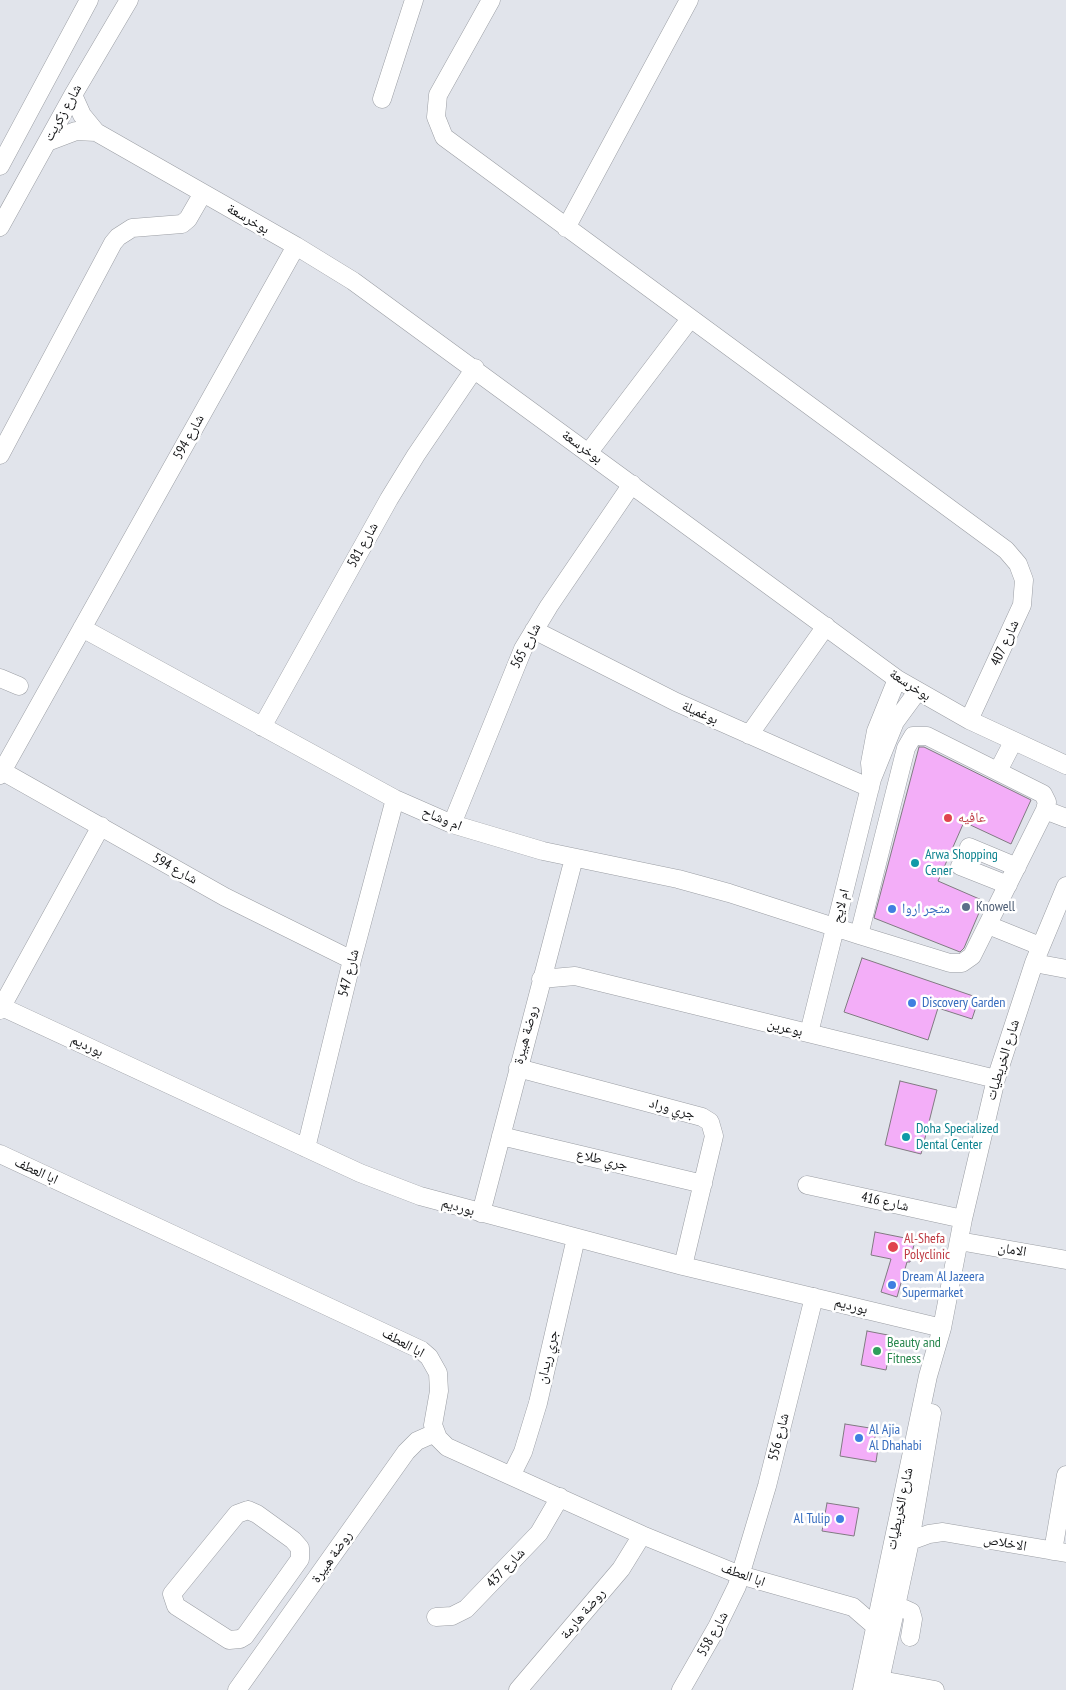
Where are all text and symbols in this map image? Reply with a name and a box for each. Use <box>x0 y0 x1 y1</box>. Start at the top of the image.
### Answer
street label: شارع زكريت <box>40 82 86 144</box>
street label: بوخرسعة <box>224 200 272 238</box>
street label: شارع 594 <box>170 412 208 462</box>
street label: بوخرسعة <box>558 427 606 467</box>
street label: شارع 581 <box>344 520 382 570</box>
street label: شارع 407 <box>987 617 1023 669</box>
street label: شارع 565 <box>507 621 545 671</box>
street label: بوخرسعة <box>886 665 934 705</box>
street label: بوغميلة <box>679 698 721 728</box>
street label: ام وشاح <box>420 803 464 835</box>
place label: عافيه <box>958 810 986 826</box>
marker: عافيه <box>942 812 954 824</box>
place label: Arwa Shopping Cener <box>925 847 998 880</box>
street label: شارع 594 <box>150 850 200 888</box>
marker: Arwa Shopping Cener <box>909 857 921 869</box>
street label: ام لايح <box>829 887 853 925</box>
place label: Knowell <box>976 899 1015 915</box>
place label: متجر اروا <box>902 901 950 917</box>
marker: Knowell <box>960 901 972 913</box>
marker: متجر اروا <box>886 903 898 915</box>
street label: شارع 547 <box>335 947 363 999</box>
place label: Discovery Garden <box>922 995 1005 1011</box>
marker: Discovery Garden <box>906 997 918 1009</box>
street label: روضة هبيرة <box>510 1004 542 1066</box>
street label: بوعرين <box>765 1015 805 1041</box>
street label: شارع الخريطيات <box>983 1017 1023 1103</box>
street label: بورديم <box>68 1031 106 1061</box>
street label: جري وراد <box>647 1095 697 1123</box>
place label: Doha Specialized Dental Center <box>916 1121 999 1154</box>
marker: Doha Specialized Dental Center <box>900 1131 912 1143</box>
street label: جري طلاع <box>575 1146 629 1174</box>
street label: ابا العطف <box>12 1154 60 1188</box>
street label: شارع 416 <box>860 1189 910 1215</box>
street label: بورديم <box>439 1194 477 1220</box>
place label: Al-Shefa Polyclinic <box>904 1231 950 1264</box>
street label: الامان <box>996 1239 1028 1261</box>
marker: Al-Shefa Polyclinic <box>886 1240 900 1254</box>
place label: Dream Al Jazeera Supermarket <box>902 1269 984 1302</box>
marker: Dream Al Jazeera Supermarket <box>886 1279 898 1291</box>
street label: بورديم <box>833 1294 869 1318</box>
street label: ابا العطف <box>379 1324 427 1362</box>
street label: جري ريدان <box>534 1329 562 1385</box>
place label: Beauty and Fitness <box>887 1335 941 1368</box>
marker: Beauty and Fitness <box>871 1345 883 1357</box>
street label: شارع 556 <box>765 1411 793 1463</box>
place label: Al Ajia Al Dhahabi <box>869 1422 922 1454</box>
marker: Al Ajia Al Dhahabi <box>853 1432 865 1444</box>
street label: شارع الخريطيات <box>883 1466 917 1552</box>
place label: Al Tulip <box>794 1511 830 1527</box>
marker: Al Tulip <box>834 1513 846 1525</box>
street label: روضة هبيرة <box>308 1528 356 1586</box>
street label: الاخلاص <box>982 1531 1028 1555</box>
street label: شارع 437 <box>483 1545 529 1591</box>
street label: ابا العطف <box>718 1559 768 1591</box>
street label: روضة هارمة <box>557 1585 609 1643</box>
street label: شارع 558 <box>694 1609 732 1659</box>

